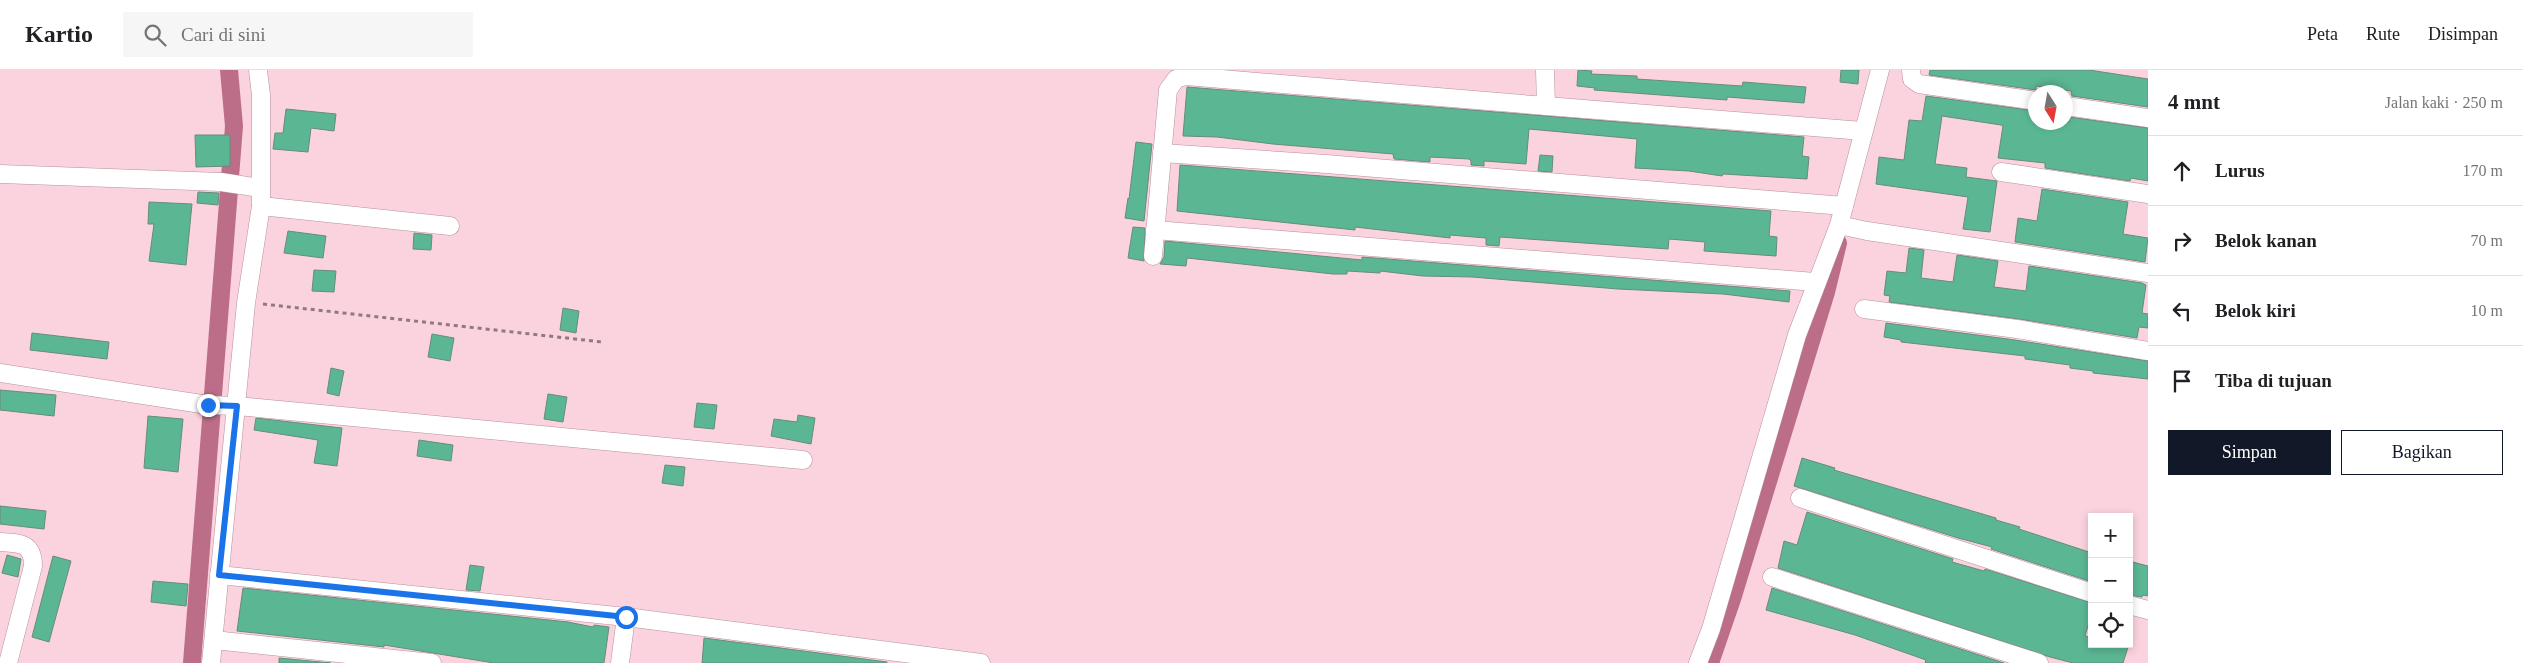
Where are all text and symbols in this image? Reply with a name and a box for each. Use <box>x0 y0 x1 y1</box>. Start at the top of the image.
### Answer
search box <box>123 12 473 57</box>
text: Kartio <box>25 21 93 47</box>
icon: search <box>141 21 169 49</box>
text: Cari di sini <box>181 24 265 45</box>
text: Peta <box>2307 24 2338 44</box>
text: Rute <box>2366 24 2400 44</box>
text: Disimpan <box>2428 24 2498 44</box>
north arrow <box>2028 85 2073 130</box>
text: 4 mnt <box>2168 90 2220 114</box>
text: Jalan kaki · 250 m <box>2385 94 2503 111</box>
icon: ahead <box>2168 157 2196 185</box>
text: Lurus <box>2215 160 2265 181</box>
text: 170 m <box>2463 162 2503 179</box>
icon: right <box>2168 227 2196 255</box>
text: Belok kanan <box>2215 230 2317 251</box>
text: 70 m <box>2471 232 2503 249</box>
icon: left <box>2168 297 2196 325</box>
text: Belok kiri <box>2215 300 2296 321</box>
text: 10 m <box>2471 302 2503 319</box>
icon: arrive <box>2168 367 2196 395</box>
text: Tiba di tujuan <box>2215 370 2332 391</box>
route end <box>197 394 220 417</box>
button: Simpan <box>2168 430 2331 475</box>
button: Bagikan <box>2341 430 2503 475</box>
map controls <box>2088 513 2133 648</box>
button: + <box>2088 513 2133 558</box>
button: − <box>2088 558 2133 603</box>
button: locate <box>2088 603 2133 648</box>
route start <box>615 606 638 629</box>

